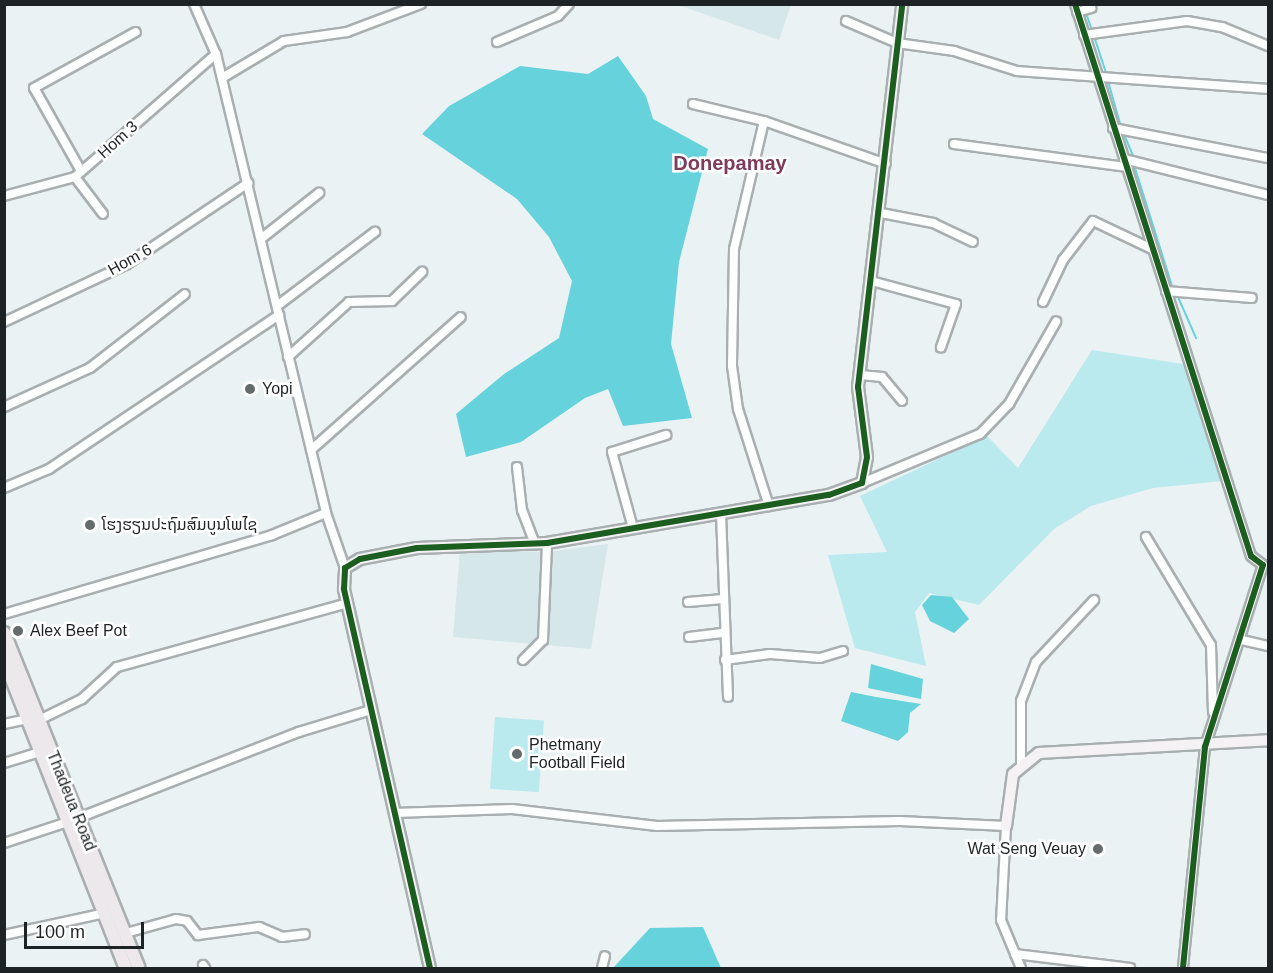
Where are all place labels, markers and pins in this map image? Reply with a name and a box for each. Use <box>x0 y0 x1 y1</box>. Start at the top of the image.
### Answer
place label: Yopi <box>262 379 293 399</box>
marker: Yopi <box>243 382 257 396</box>
place label: ໂຮງຮຽນປະຖົມສົມບູນໂພໄຊ <box>102 515 257 535</box>
marker: ໂຮງຮຽນປະຖົມສົມບູນໂພໄຊ <box>83 518 97 532</box>
place label: Alex Beef Pot <box>30 621 127 641</box>
marker: Alex Beef Pot <box>11 624 25 638</box>
place label: Phetmany Football Field <box>529 735 625 773</box>
marker: Phetmany Football Field <box>510 747 524 761</box>
place label: Wat Seng Veuay <box>967 839 1086 859</box>
marker: Wat Seng Veuay <box>1091 842 1105 856</box>

